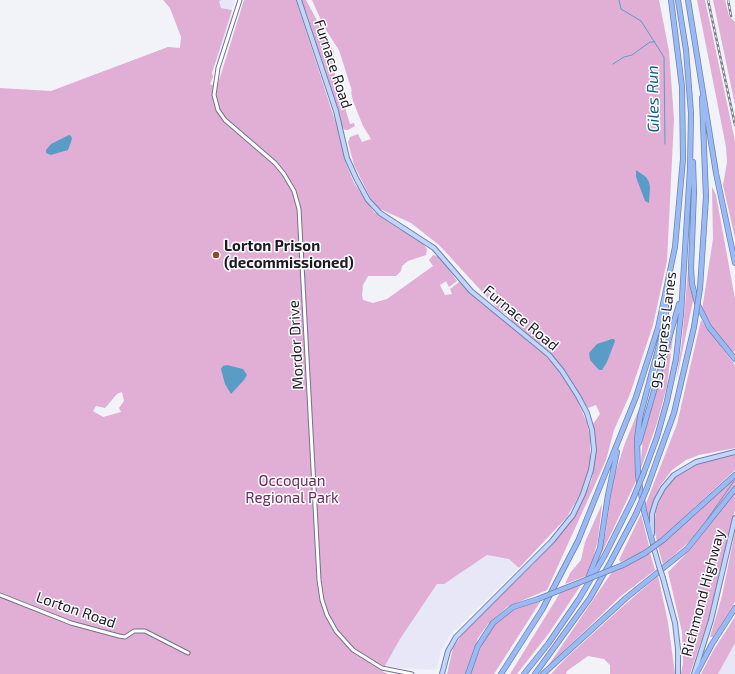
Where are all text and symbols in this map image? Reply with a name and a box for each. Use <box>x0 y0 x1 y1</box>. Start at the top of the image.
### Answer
street label: Furnace Road <box>310 17 356 111</box>
water label: Giles Run <box>643 65 663 133</box>
place label: Lorton Prison (decommissioned) <box>224 237 354 272</box>
marker: Lorton Prison (decommissioned) <box>211 250 221 260</box>
street label: 95 Express Lanes <box>648 270 680 390</box>
street label: Furnace Road <box>480 281 562 355</box>
street label: Mordor Drive <box>285 300 307 390</box>
park label: Occoquan Regional Park <box>245 472 339 507</box>
street label: Richmond Highway <box>677 528 729 658</box>
street label: Lorton Road <box>34 588 118 632</box>

